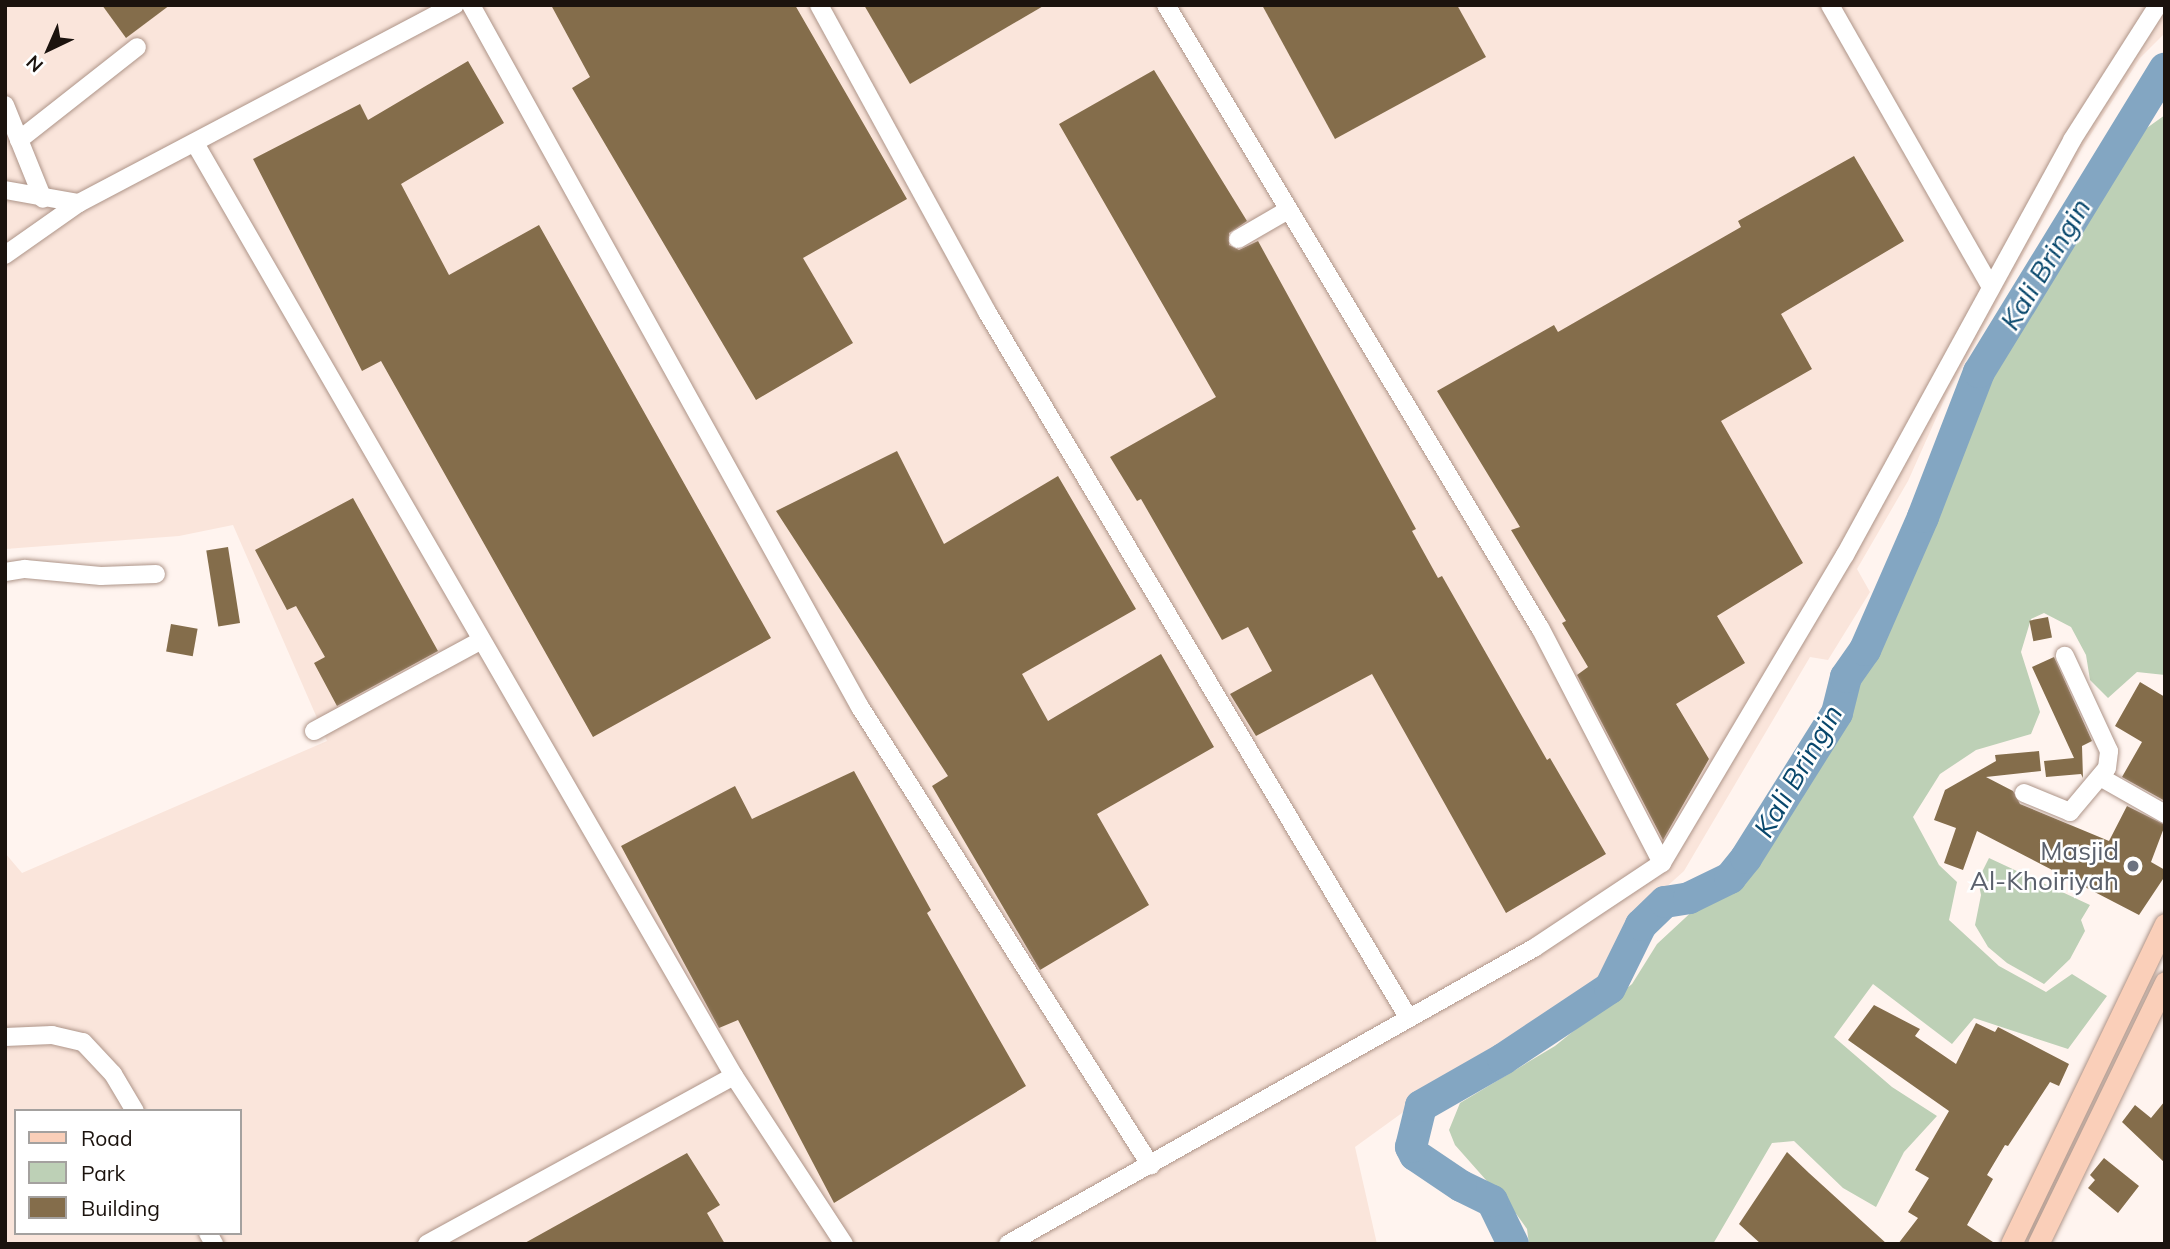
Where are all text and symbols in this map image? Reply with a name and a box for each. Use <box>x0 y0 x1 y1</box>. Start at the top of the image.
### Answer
north arrow <box>14 14 84 84</box>
text: N <box>21 50 48 78</box>
water label: Kali Bringin <box>1993 192 2097 336</box>
water label: Kali Bringin <box>1747 699 1849 843</box>
place label: Masjid Al-Khoiriyah <box>1970 835 2119 896</box>
marker: Masjid Al-Khoiriyah <box>2125 858 2141 874</box>
legend <box>14 1109 242 1235</box>
text: Road <box>81 1125 132 1151</box>
text: Park <box>81 1160 125 1186</box>
text: Building <box>81 1195 160 1221</box>

